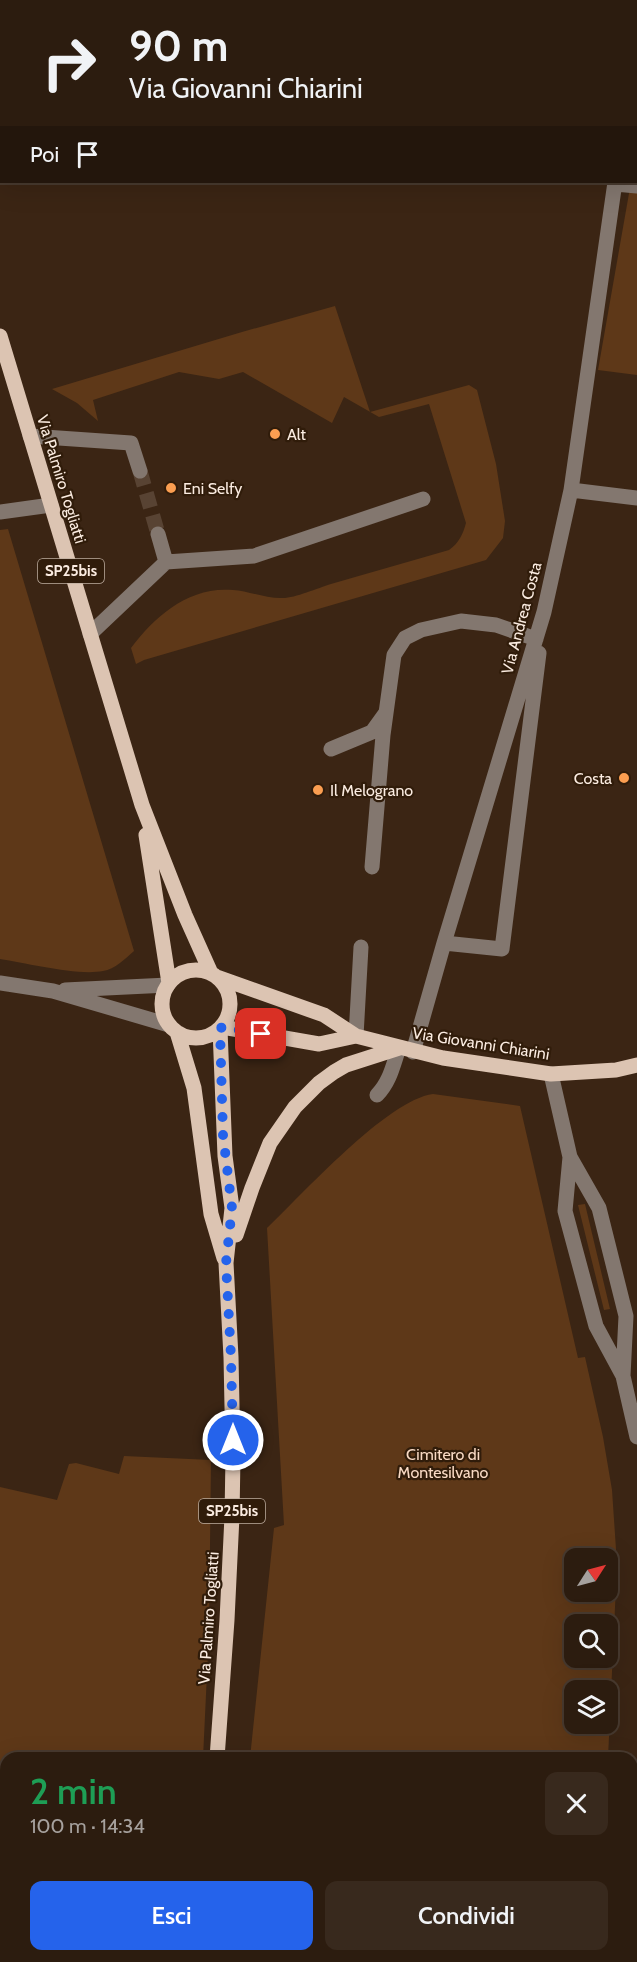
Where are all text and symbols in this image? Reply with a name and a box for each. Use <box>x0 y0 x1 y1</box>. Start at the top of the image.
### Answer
text: 90 m <box>129 20 228 72</box>
icon: right <box>30 24 108 102</box>
text: Via Giovanni Chiarini <box>129 72 363 105</box>
icon: arrive <box>71 138 104 171</box>
text: Poi <box>30 141 59 168</box>
street label: Via Palmiro Togliatti <box>33 413 90 546</box>
place label: Alt <box>287 425 306 444</box>
marker: Alt <box>268 427 282 441</box>
place label: Eni Selfy <box>183 479 242 498</box>
marker: Eni Selfy <box>164 481 178 495</box>
road number: SP25bis <box>38 559 104 583</box>
street label: Via Andrea Costa <box>497 560 546 676</box>
place label: Costa <box>574 769 612 788</box>
marker: Costa <box>617 771 631 785</box>
place label: Il Melograno <box>330 781 413 800</box>
marker: Il Melograno <box>311 783 325 797</box>
pin <box>235 1008 286 1059</box>
icon: arrive <box>244 1017 277 1050</box>
street label: Via Giovanni Chiarini <box>411 1023 551 1064</box>
position arrow <box>201 1408 265 1472</box>
park label: Cimitero di Montesilvano <box>398 1445 489 1482</box>
road number: SP25bis <box>199 1499 265 1523</box>
north arrow <box>564 1548 618 1602</box>
map controls <box>564 1548 618 1734</box>
street label: Via Palmiro Togliatti <box>194 1551 223 1685</box>
button: search <box>564 1614 618 1668</box>
button: layers <box>564 1680 618 1734</box>
text: 2 min <box>30 1769 117 1813</box>
button: close <box>545 1772 608 1835</box>
text: 100 m · 14:34 <box>30 1814 145 1838</box>
button: Esci <box>30 1881 313 1950</box>
button: Condividi <box>325 1881 608 1950</box>

